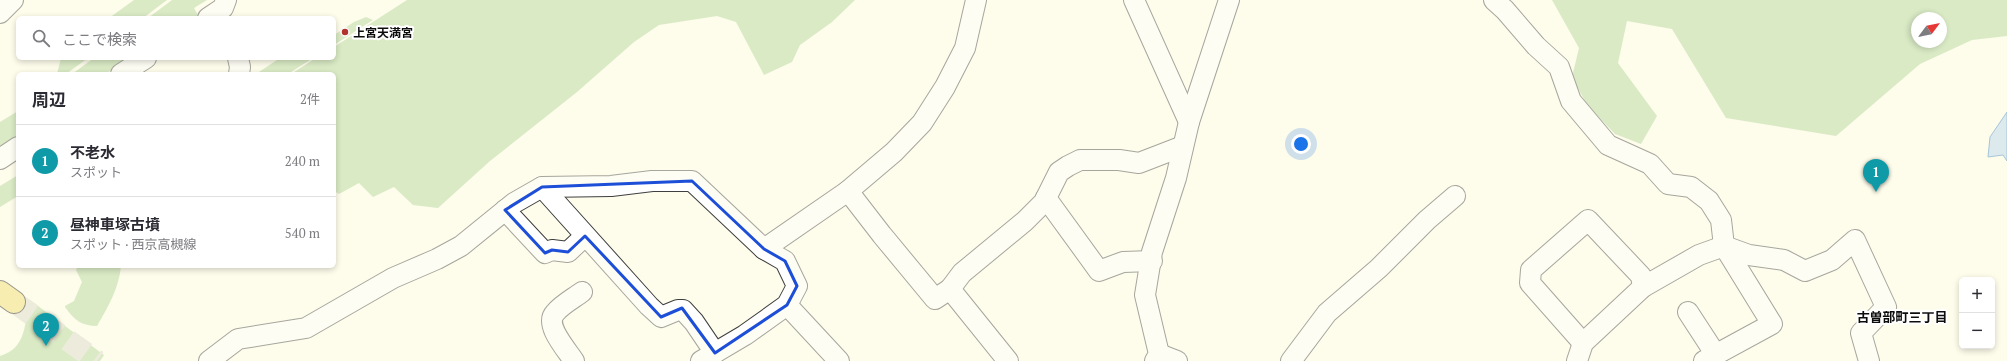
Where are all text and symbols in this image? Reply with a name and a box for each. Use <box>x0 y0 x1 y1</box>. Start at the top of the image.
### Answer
north arrow <box>1911 12 1947 48</box>
search box <box>16 16 336 60</box>
place label: 上宮天満宮 <box>353 25 413 40</box>
icon: search <box>30 27 52 49</box>
marker: 上宮天満宮 <box>340 27 350 37</box>
text: ここで検索 <box>62 29 137 49</box>
text: 周辺 <box>32 88 66 111</box>
text: 2件 <box>300 90 320 108</box>
your location <box>1291 134 1311 154</box>
text: 不老水 <box>70 142 115 162</box>
text: 1 <box>41 152 49 170</box>
text: 240 m <box>285 152 320 170</box>
pin: 1 <box>1863 159 1889 192</box>
text: スポット <box>70 163 122 181</box>
text: 昼神車塚古墳 <box>70 214 160 234</box>
text: 2 <box>41 224 49 242</box>
text: 540 m <box>285 224 320 242</box>
text: スポット · 西京高槻線 <box>70 235 196 253</box>
map controls <box>1959 277 1995 349</box>
button: + <box>1959 277 1995 313</box>
district label: 古曽部町三丁目 <box>1856 308 1948 326</box>
pin: 2 <box>33 313 59 346</box>
button: − <box>1959 313 1995 349</box>

